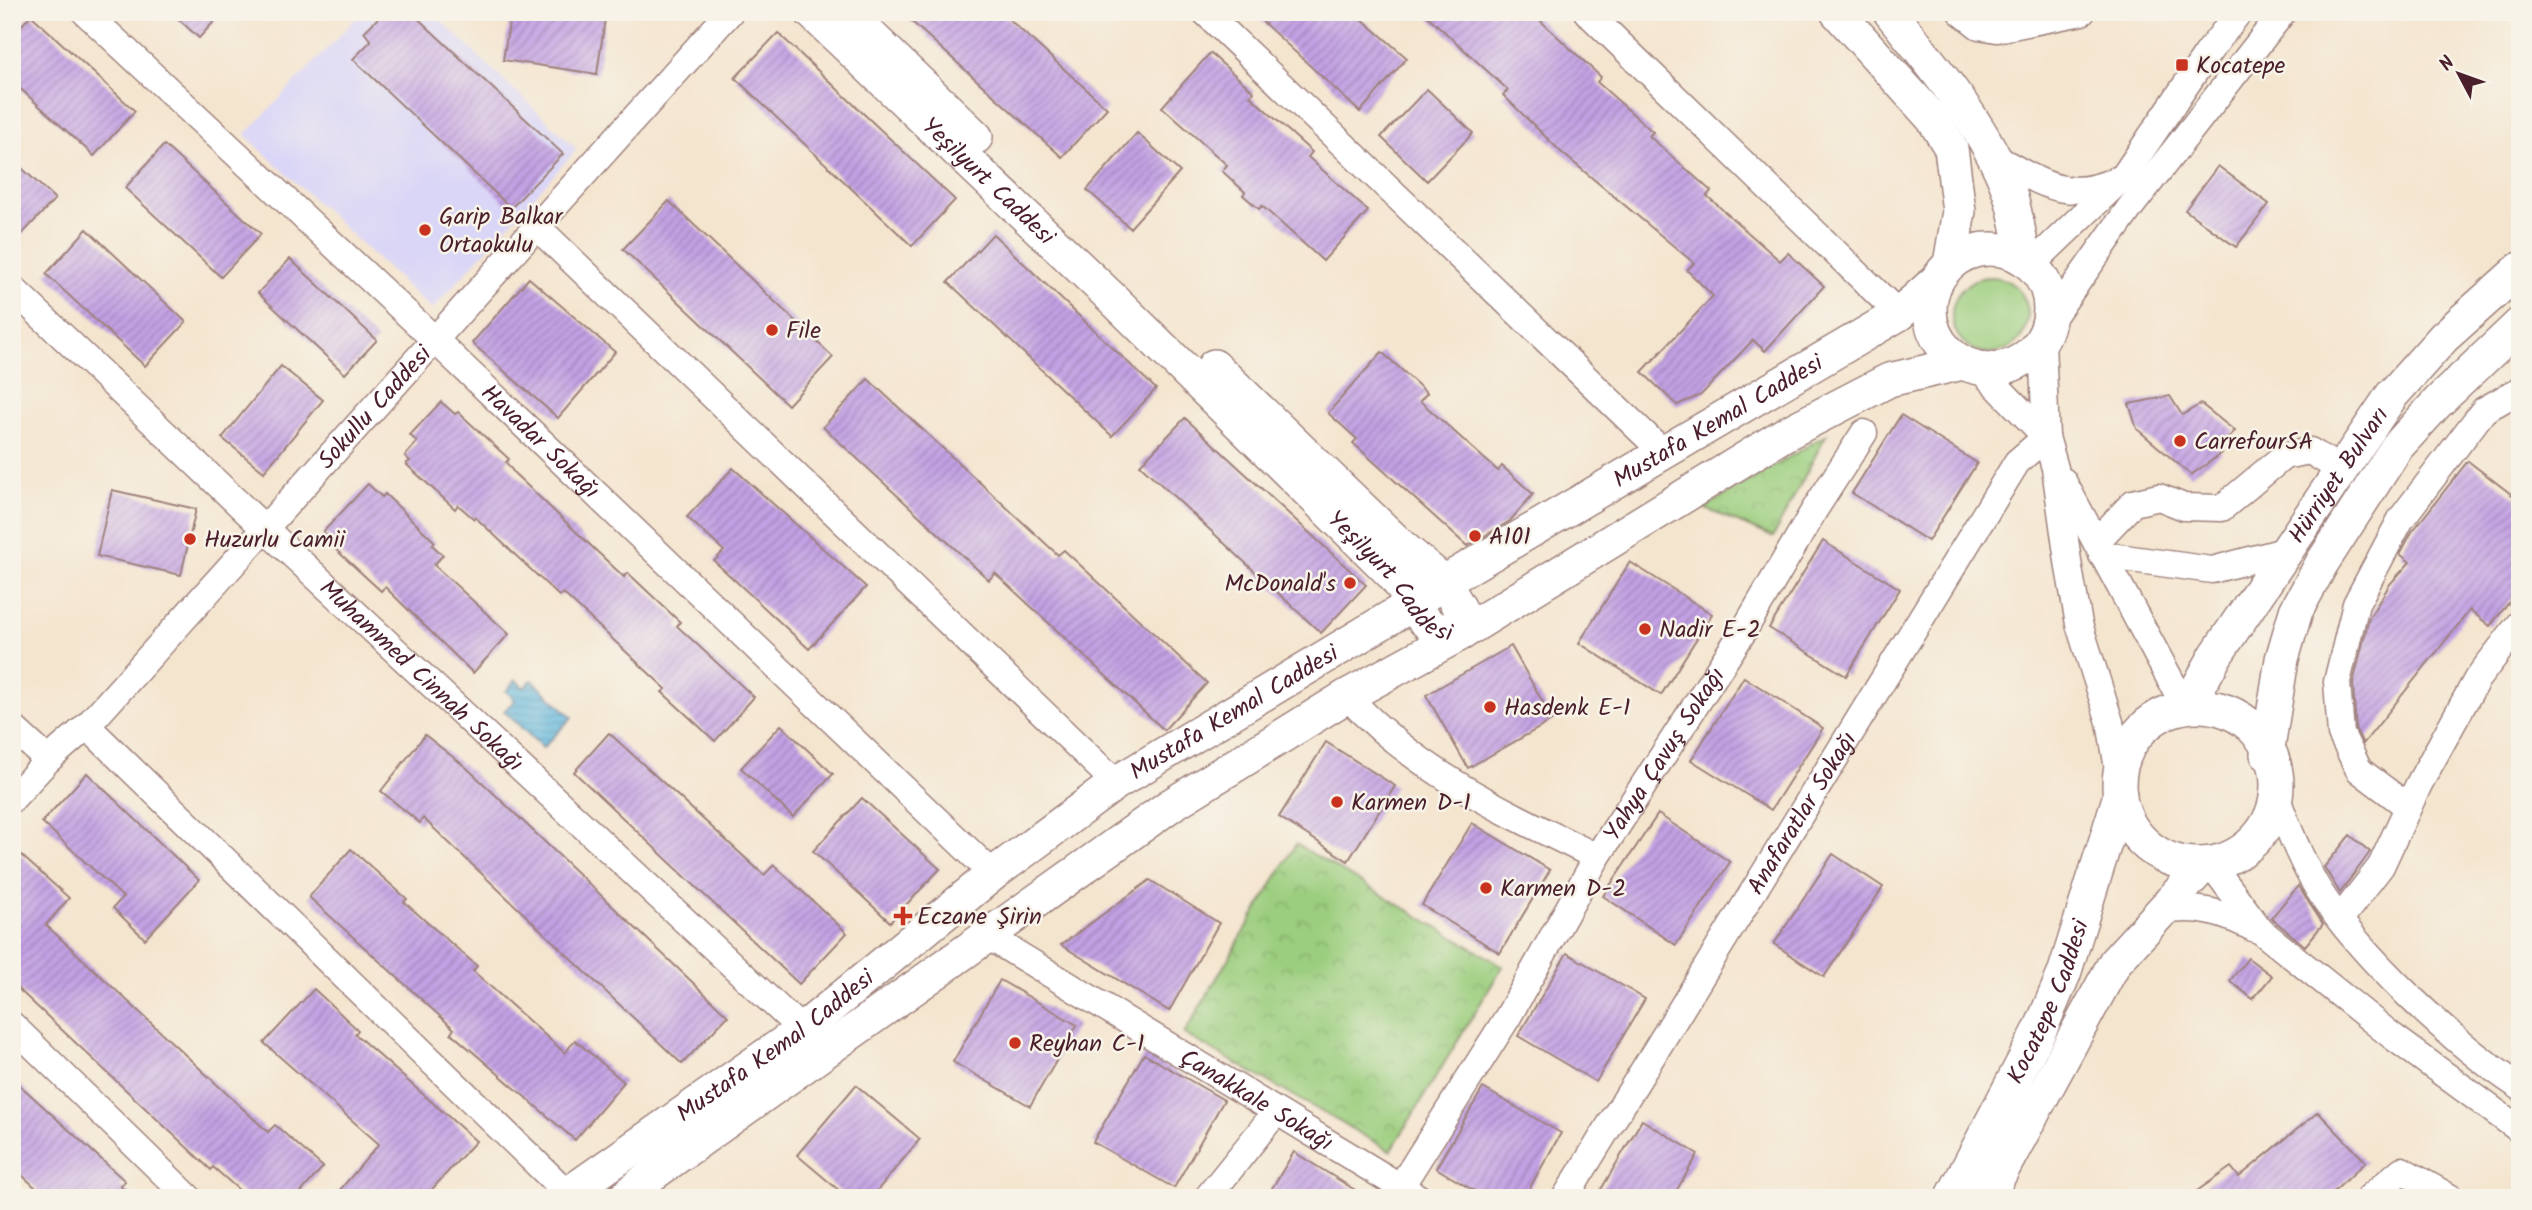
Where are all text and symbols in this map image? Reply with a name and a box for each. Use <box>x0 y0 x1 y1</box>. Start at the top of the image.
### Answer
north arrow <box>2424 38 2494 108</box>
place label: Kocatepe <box>2196 47 2286 86</box>
text: N <box>2432 50 2463 79</box>
marker: Kocatepe <box>2174 57 2190 73</box>
street label: Yeşilyurt Caddesi <box>912 108 1064 256</box>
place label: Garip Balkar Ortaokulu <box>439 198 565 265</box>
marker: Garip Balkar Ortaokulu <box>417 222 433 238</box>
place label: File <box>786 312 821 351</box>
marker: File <box>764 322 780 338</box>
street label: Sokullu Caddesi <box>309 336 443 479</box>
street label: Mustafa Kemal Caddesi <box>1606 344 1832 499</box>
street label: Havadar Sokağı <box>471 375 609 509</box>
street label: Hürriyet Bulvarı <box>2279 399 2400 552</box>
place label: CarrefourSA <box>2194 423 2313 462</box>
marker: CarrefourSA <box>2172 433 2188 449</box>
street label: Yeşilyurt Caddesi <box>1317 502 1456 654</box>
place label: A101 <box>1489 518 1531 557</box>
place label: Huzurlu Camii <box>204 521 346 560</box>
marker: A101 <box>1467 528 1483 544</box>
marker: Huzurlu Camii <box>182 531 198 547</box>
place label: McDonald's <box>1224 565 1336 604</box>
street label: Muhammed Cinnah Sokağı <box>309 571 532 782</box>
marker: McDonald's <box>1342 575 1358 591</box>
place label: Nadir E-2 <box>1659 611 1761 650</box>
marker: Nadir E-2 <box>1637 621 1653 637</box>
street label: Mustafa Kemal Caddesi <box>1122 634 1348 792</box>
street label: Yahya Çavuş Sokağı <box>1594 660 1736 850</box>
place label: Hasdenk E-1 <box>1504 689 1631 728</box>
marker: Hasdenk E-1 <box>1482 699 1498 715</box>
street label: Anafaratlar Sokağı <box>1738 724 1868 903</box>
place label: Karmen D-1 <box>1351 784 1471 823</box>
marker: Karmen D-1 <box>1329 794 1345 810</box>
place label: Karmen D-2 <box>1500 870 1626 909</box>
marker: Karmen D-2 <box>1478 880 1494 896</box>
place label: Eczane Şirin <box>917 898 1042 937</box>
marker: Eczane Şirin <box>895 908 911 924</box>
street label: Kocatepe Caddesi <box>1997 914 2101 1091</box>
street label: Mustafa Kemal Caddesi <box>669 959 885 1133</box>
place label: Reyhan C-1 <box>1029 1025 1145 1064</box>
marker: Reyhan C-1 <box>1007 1035 1023 1051</box>
street label: Çanakkale Sokağı <box>1172 1039 1340 1163</box>

